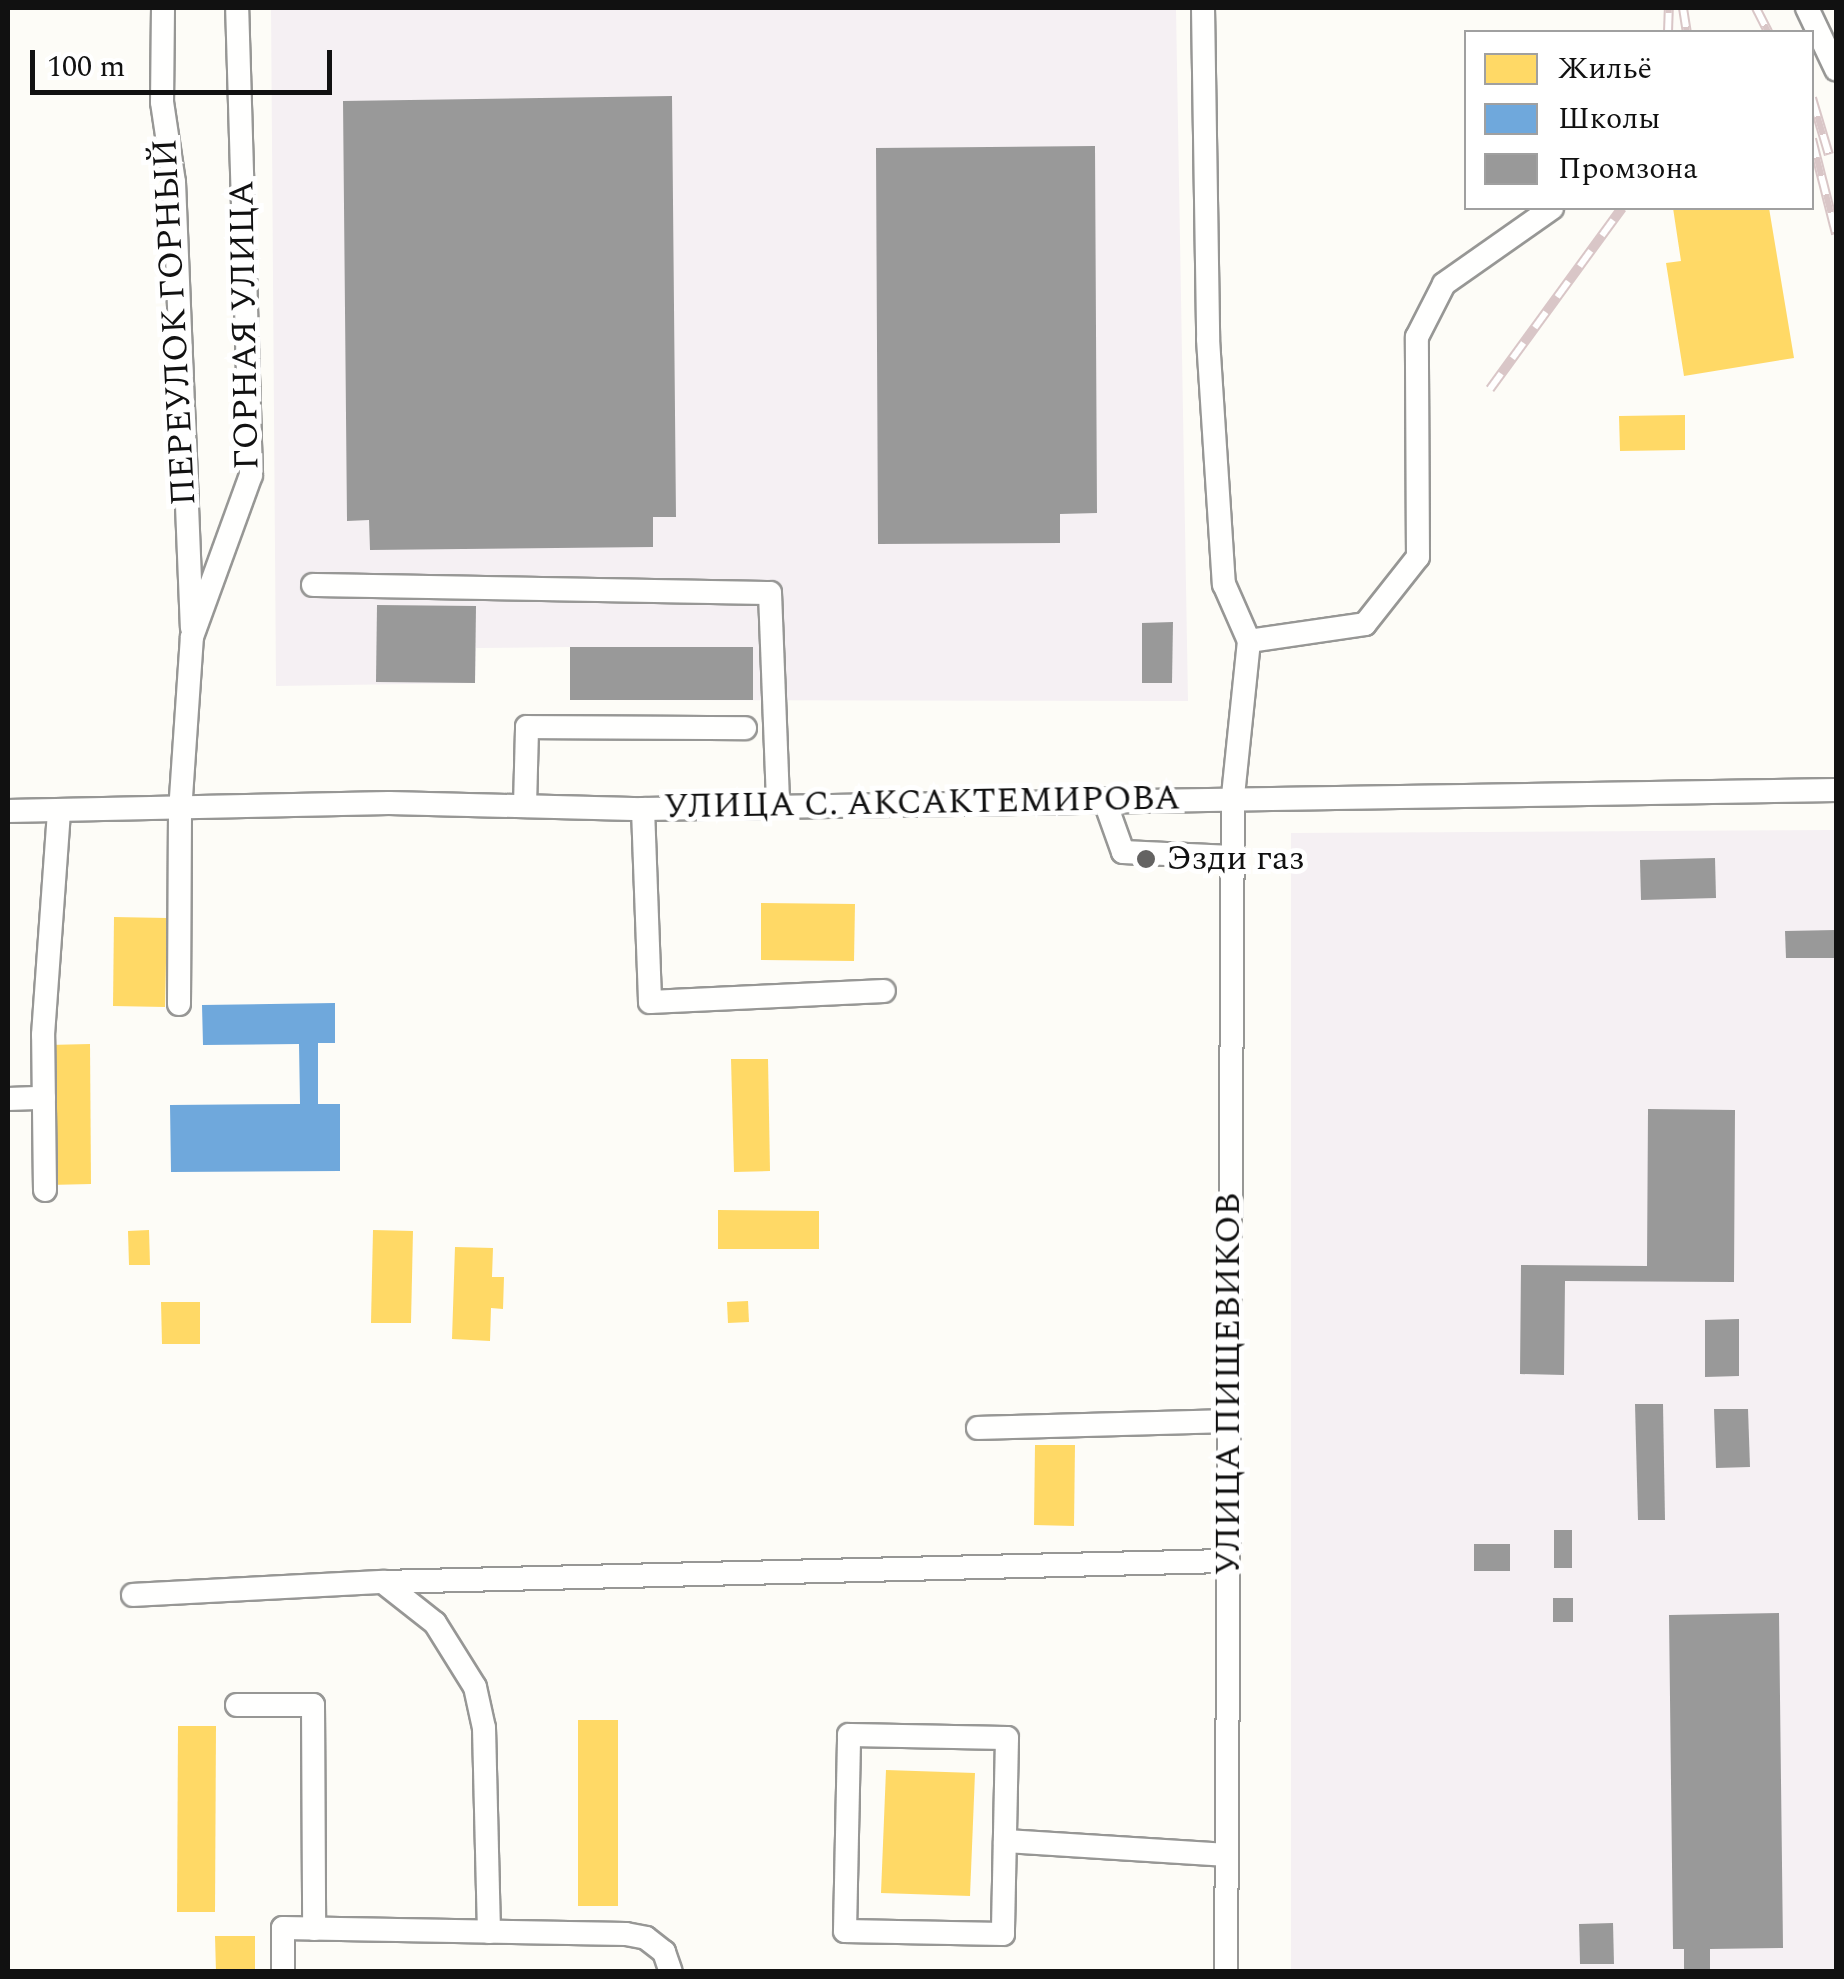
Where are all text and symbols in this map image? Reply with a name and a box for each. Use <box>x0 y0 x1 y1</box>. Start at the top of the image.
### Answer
scale bar <box>35 30 338 92</box>
legend <box>1464 30 1814 210</box>
text: 100 m <box>47 44 125 90</box>
text: Жильё <box>1558 46 1652 92</box>
text: Школы <box>1558 96 1660 142</box>
street label: ПЕРЕУЛОК ГОРНЫЙ <box>144 137 206 507</box>
text: Промзона <box>1558 146 1698 192</box>
street label: ГОРНАЯ УЛИЦА <box>221 180 269 470</box>
street label: УЛИЦА С. АКСАКТЕМИРОВА <box>663 777 1181 829</box>
place label: Эзди газ <box>1166 838 1305 880</box>
marker: Эзди газ <box>1135 848 1157 870</box>
street label: УЛИЦА ПИЩЕВИКОВ <box>1208 1193 1250 1575</box>

